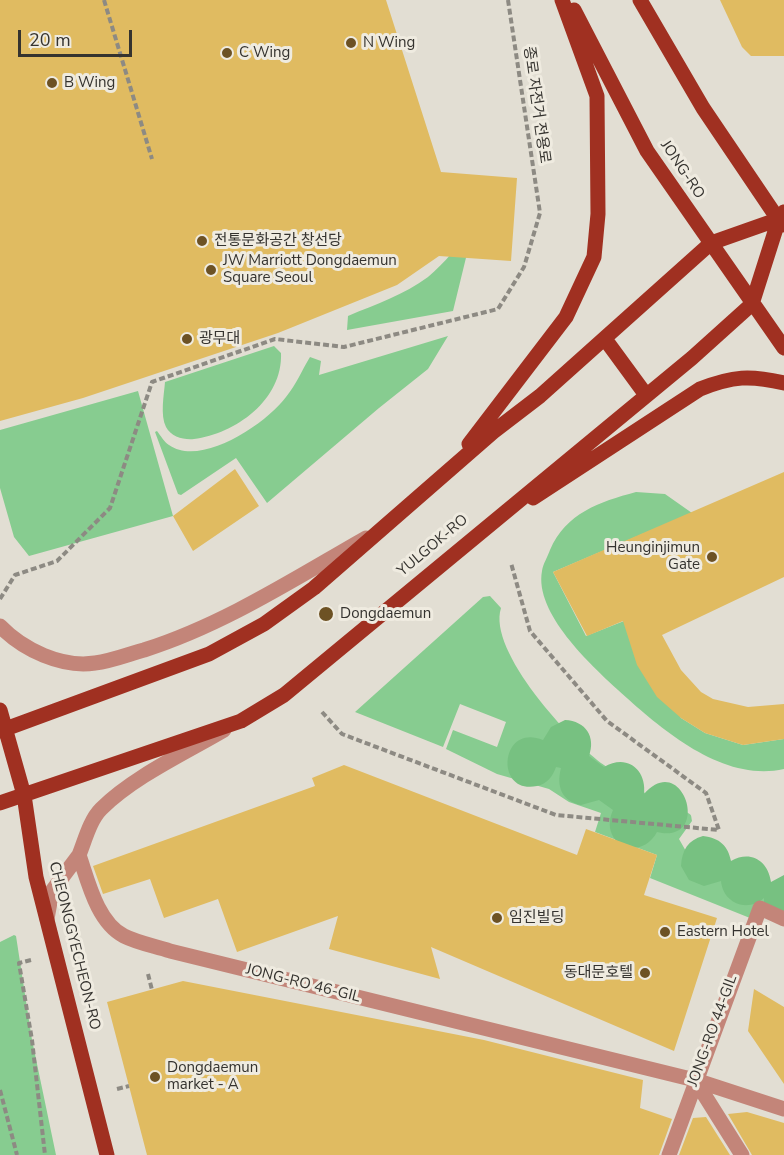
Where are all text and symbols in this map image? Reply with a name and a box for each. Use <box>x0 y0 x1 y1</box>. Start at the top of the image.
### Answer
scale bar <box>21 18 135 56</box>
text: 20 m <box>29 28 71 52</box>
place label: N Wing <box>363 34 415 52</box>
marker: N Wing <box>344 36 358 50</box>
place label: C Wing <box>239 44 290 62</box>
street label: 종로 자전거 전용로 <box>519 45 553 165</box>
marker: C Wing <box>220 46 234 60</box>
place label: B Wing <box>64 74 115 92</box>
marker: B Wing <box>45 76 59 90</box>
street label: JONG-RO <box>656 138 708 202</box>
place label: 전통문화공간 창선당 <box>214 232 342 250</box>
marker: 전통문화공간 창선당 <box>195 234 209 248</box>
place label: JW Marriott Dongdaemun Square Seoul <box>223 252 397 287</box>
marker: JW Marriott Dongdaemun Square Seoul <box>204 263 218 277</box>
place label: 광무대 <box>199 330 240 348</box>
marker: 광무대 <box>180 332 194 346</box>
street label: YULGOK-RO <box>394 511 472 581</box>
place label: Heunginjimun Gate <box>606 539 700 574</box>
marker: Heunginjimun Gate <box>705 550 719 564</box>
marker: Dongdaemun <box>317 605 335 623</box>
place label: Dongdaemun <box>340 605 431 623</box>
street label: CHEONGGYECHEON-RO <box>44 860 104 1032</box>
place label: 임진빌딩 <box>509 909 564 927</box>
marker: 임진빌딩 <box>490 911 504 925</box>
place label: Eastern Hotel <box>677 923 769 941</box>
marker: Eastern Hotel <box>658 925 672 939</box>
street label: JONG-RO 46-GIL <box>244 961 362 1007</box>
place label: 동대문호텔 <box>564 964 633 982</box>
marker: 동대문호텔 <box>638 966 652 980</box>
street label: JONG-RO 44-GIL <box>684 973 742 1089</box>
place label: Dongdaemun market - A <box>167 1059 258 1094</box>
marker: Dongdaemun market - A <box>148 1070 162 1084</box>

